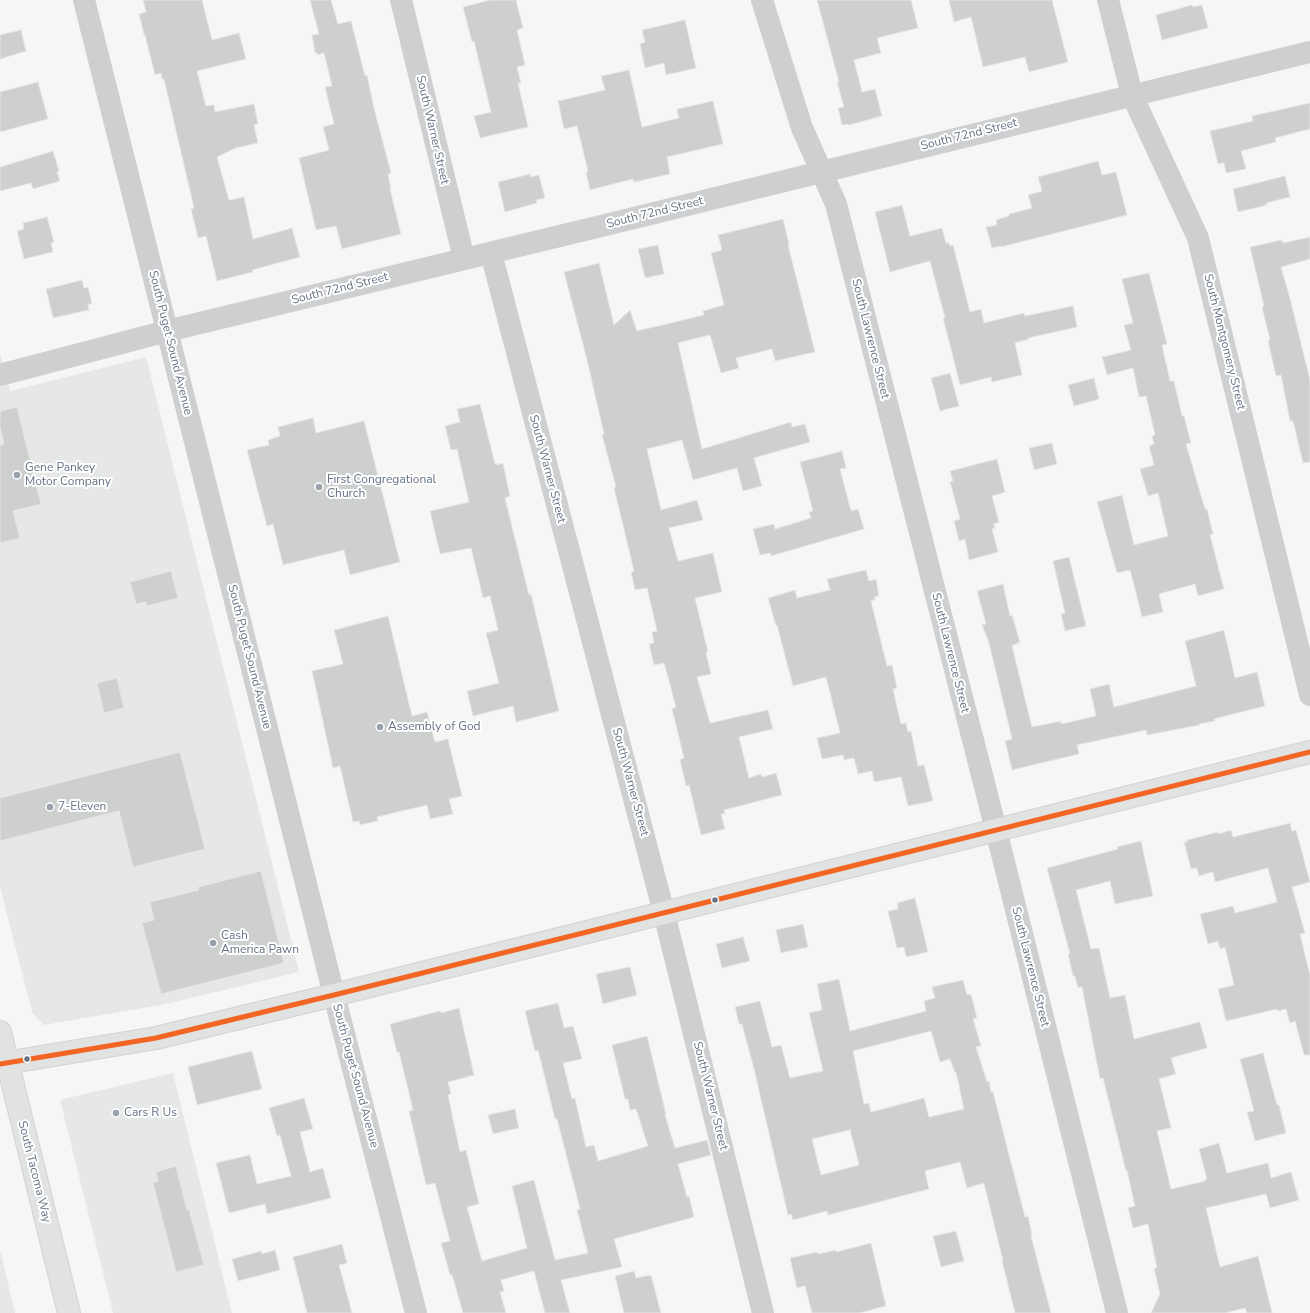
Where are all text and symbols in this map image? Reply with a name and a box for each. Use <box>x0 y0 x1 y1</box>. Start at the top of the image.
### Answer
street label: South Warner Street <box>412 74 452 186</box>
street label: South 72nd Street <box>919 116 1019 154</box>
street label: South 72nd Street <box>605 194 705 232</box>
street label: South Puget Sound Avenue <box>145 269 195 417</box>
street label: South 72nd Street <box>290 270 390 308</box>
street label: South Montgomery Street <box>1200 272 1248 412</box>
street label: South Lawrence Street <box>848 278 892 400</box>
street label: South Warner Street <box>526 413 568 525</box>
place label: Gene Pankey Motor Company <box>25 461 111 489</box>
marker: Gene Pankey Motor Company <box>12 470 22 480</box>
place label: First Congregational Church <box>327 473 436 501</box>
marker: First Congregational Church <box>314 482 324 492</box>
street label: South Puget Sound Avenue <box>224 583 274 731</box>
street label: South Lawrence Street <box>928 592 972 714</box>
place label: Assembly of God <box>388 720 481 734</box>
marker: Assembly of God <box>375 722 385 732</box>
street label: South Warner Street <box>609 726 651 838</box>
place label: 7-Eleven <box>58 800 106 814</box>
marker: 7-Eleven <box>45 802 55 812</box>
unlabelled marker <box>710 895 720 905</box>
street label: South Lawrence Street <box>1008 906 1052 1028</box>
place label: Cash America Pawn <box>221 929 299 957</box>
marker: Cash America Pawn <box>208 938 218 948</box>
street label: South Puget Sound Avenue <box>329 1002 381 1150</box>
street label: South Warner Street <box>690 1040 730 1152</box>
unlabelled marker <box>22 1054 32 1064</box>
place label: Cars R Us <box>124 1106 177 1120</box>
marker: Cars R Us <box>111 1108 121 1118</box>
street label: South Tacoma Way <box>14 1120 54 1224</box>

